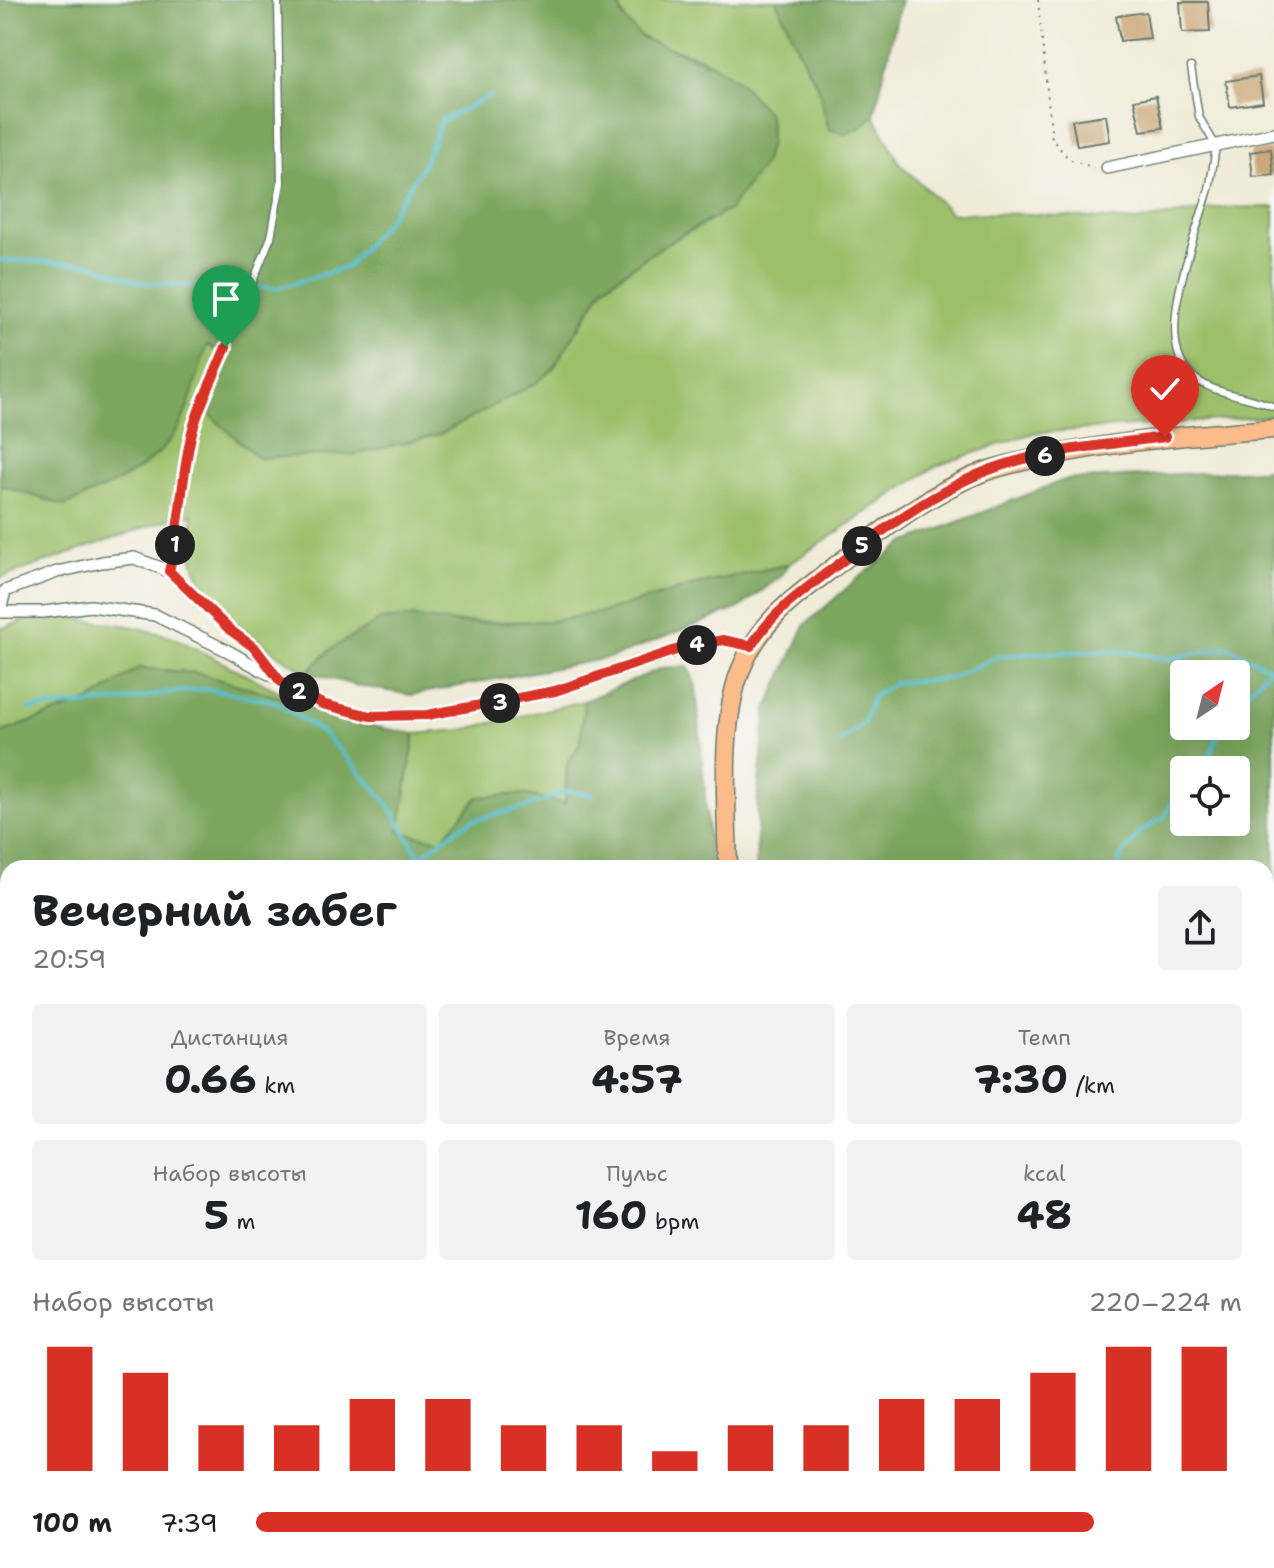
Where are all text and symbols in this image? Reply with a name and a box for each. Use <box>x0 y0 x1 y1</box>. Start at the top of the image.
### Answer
pin <box>192 265 260 347</box>
icon: arrive <box>204 277 248 321</box>
pin <box>1131 355 1199 437</box>
icon: check <box>1143 367 1187 411</box>
pin: 6 <box>1025 436 1065 476</box>
text: 6 <box>1037 441 1053 470</box>
pin: 1 <box>155 525 195 565</box>
pin: 5 <box>842 526 882 566</box>
text: 1 <box>170 530 180 559</box>
text: 5 <box>855 531 869 560</box>
pin: 4 <box>677 625 717 665</box>
text: 4 <box>689 630 705 659</box>
north arrow <box>1170 660 1250 740</box>
map controls <box>1170 660 1250 836</box>
pin: 2 <box>279 672 319 712</box>
text: 2 <box>291 677 307 706</box>
pin: 3 <box>480 683 520 723</box>
text: 3 <box>492 688 508 717</box>
button: locate <box>1170 756 1250 836</box>
text: Вечерний забег <box>32 881 397 940</box>
button: share <box>1158 886 1242 970</box>
text: 20:59 <box>32 941 107 976</box>
text: Дистанция <box>171 1023 289 1052</box>
text: Время <box>603 1023 671 1052</box>
text: Темп <box>1018 1023 1071 1052</box>
text: 0.66 <box>164 1052 257 1106</box>
text: 4:57 <box>591 1052 683 1106</box>
text: 7:30 <box>974 1052 1068 1106</box>
text: km <box>257 1071 295 1100</box>
text: /km <box>1068 1071 1115 1100</box>
text: Набор высоты <box>152 1159 307 1188</box>
text: Пульс <box>606 1159 668 1188</box>
text: kcal <box>1023 1159 1066 1188</box>
text: 5 <box>204 1188 229 1242</box>
text: 160 <box>575 1188 648 1242</box>
text: 48 <box>1016 1188 1072 1242</box>
text: m <box>229 1207 255 1236</box>
text: bpm <box>648 1207 699 1236</box>
text: Набор высоты <box>32 1284 214 1319</box>
text: 220–224 m <box>1088 1284 1242 1319</box>
text: 100 m <box>32 1505 112 1540</box>
text: 7:39 <box>160 1505 218 1540</box>

